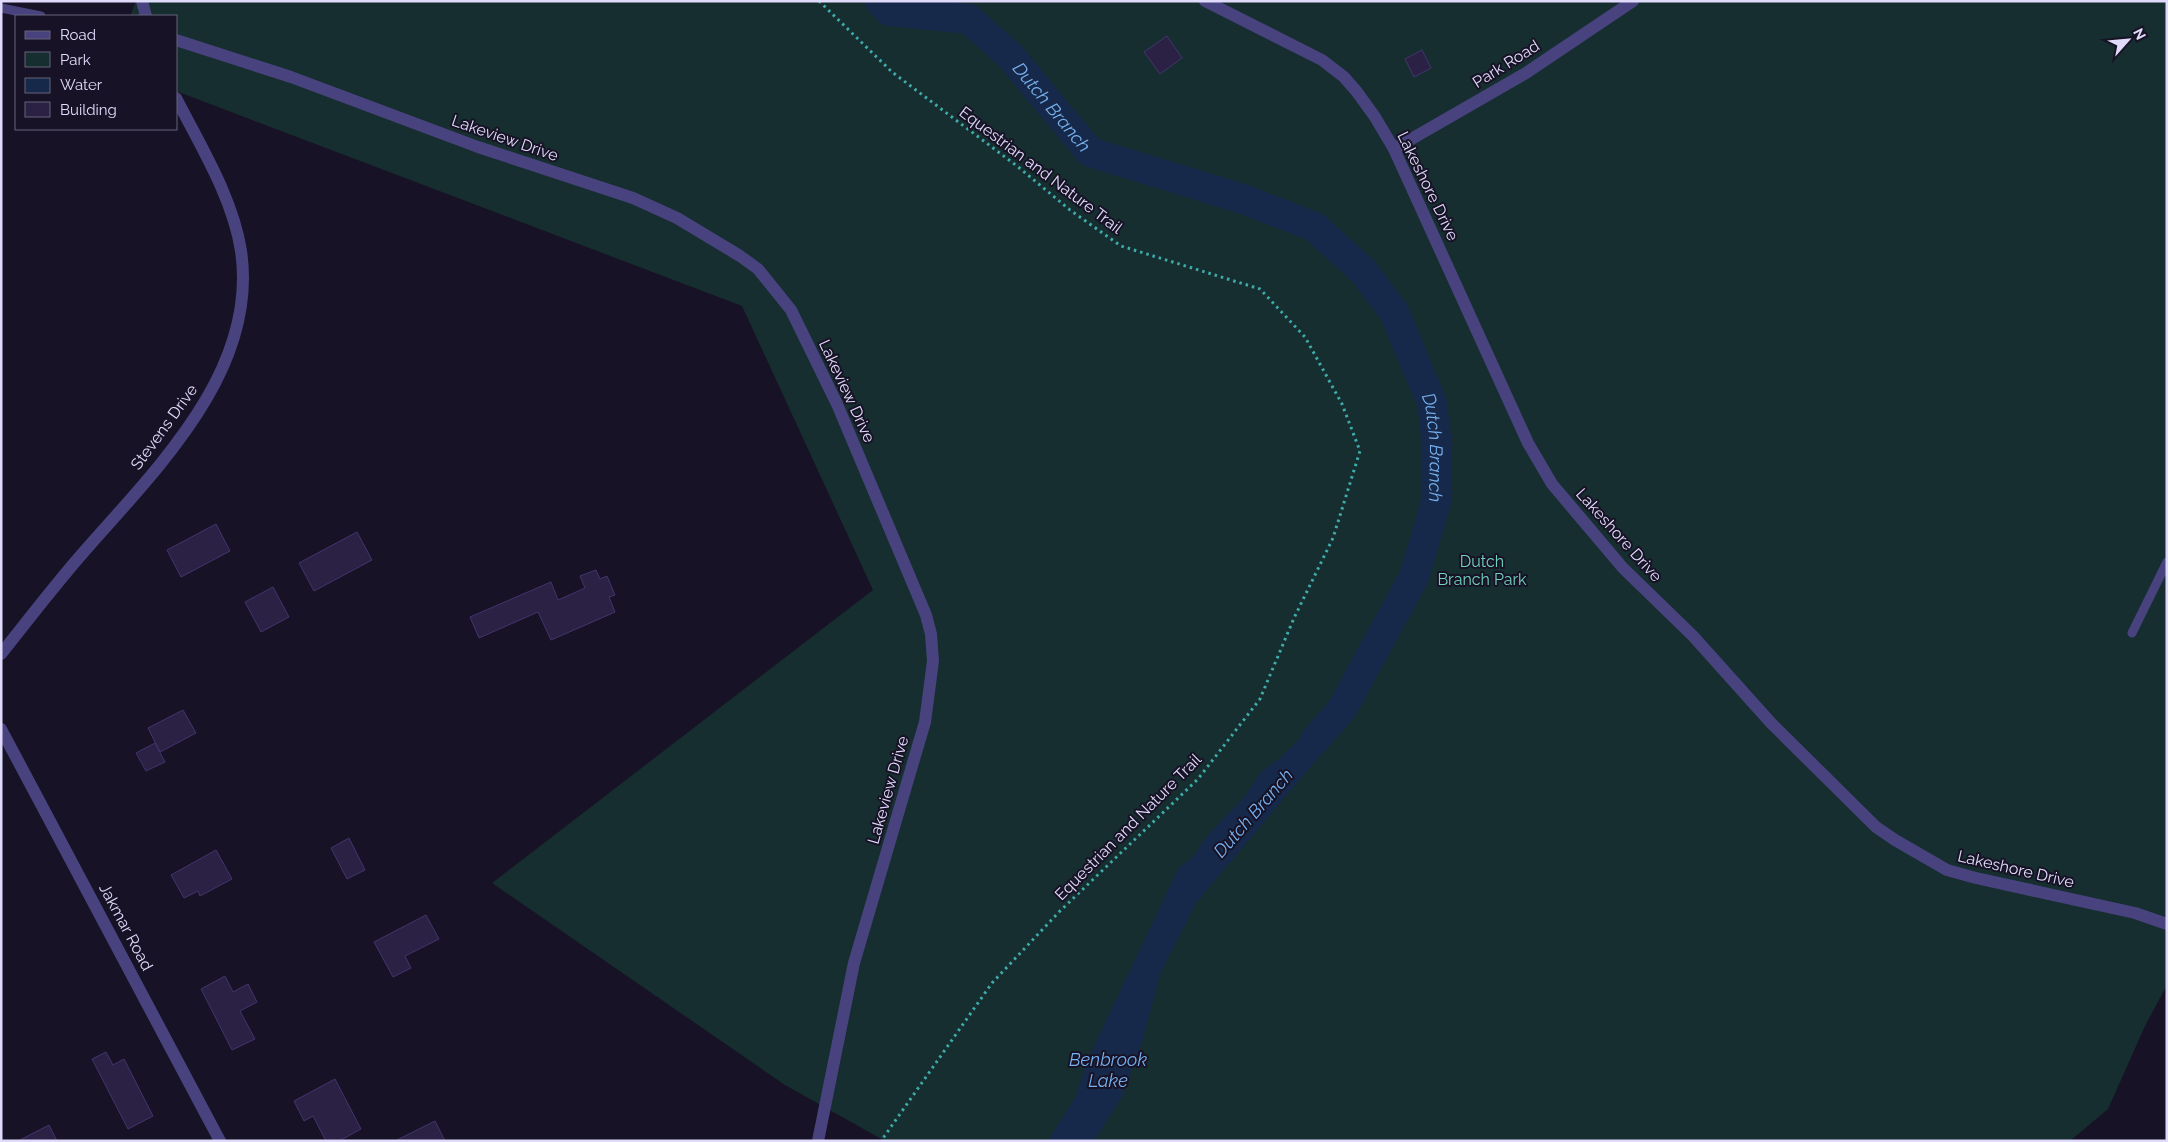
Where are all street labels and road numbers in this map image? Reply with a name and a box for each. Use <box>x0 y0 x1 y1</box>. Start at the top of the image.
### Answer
street label: Park Road <box>1469 36 1543 92</box>
street label: Equestrian and Nature Trail <box>956 102 1127 238</box>
street label: Lakeview Drive <box>449 111 561 165</box>
street label: Lakeshore Drive <box>1393 128 1463 244</box>
street label: Lakeview Drive <box>815 337 879 445</box>
street label: Stevens Drive <box>127 381 201 473</box>
street label: Lakeshore Drive <box>1572 484 1666 586</box>
street label: Lakeview Drive <box>864 734 912 846</box>
street label: Equestrian and Nature Trail <box>1051 749 1206 904</box>
street label: Lakeshore Drive <box>1956 846 2076 892</box>
street label: Jakmar Road <box>95 880 157 974</box>

